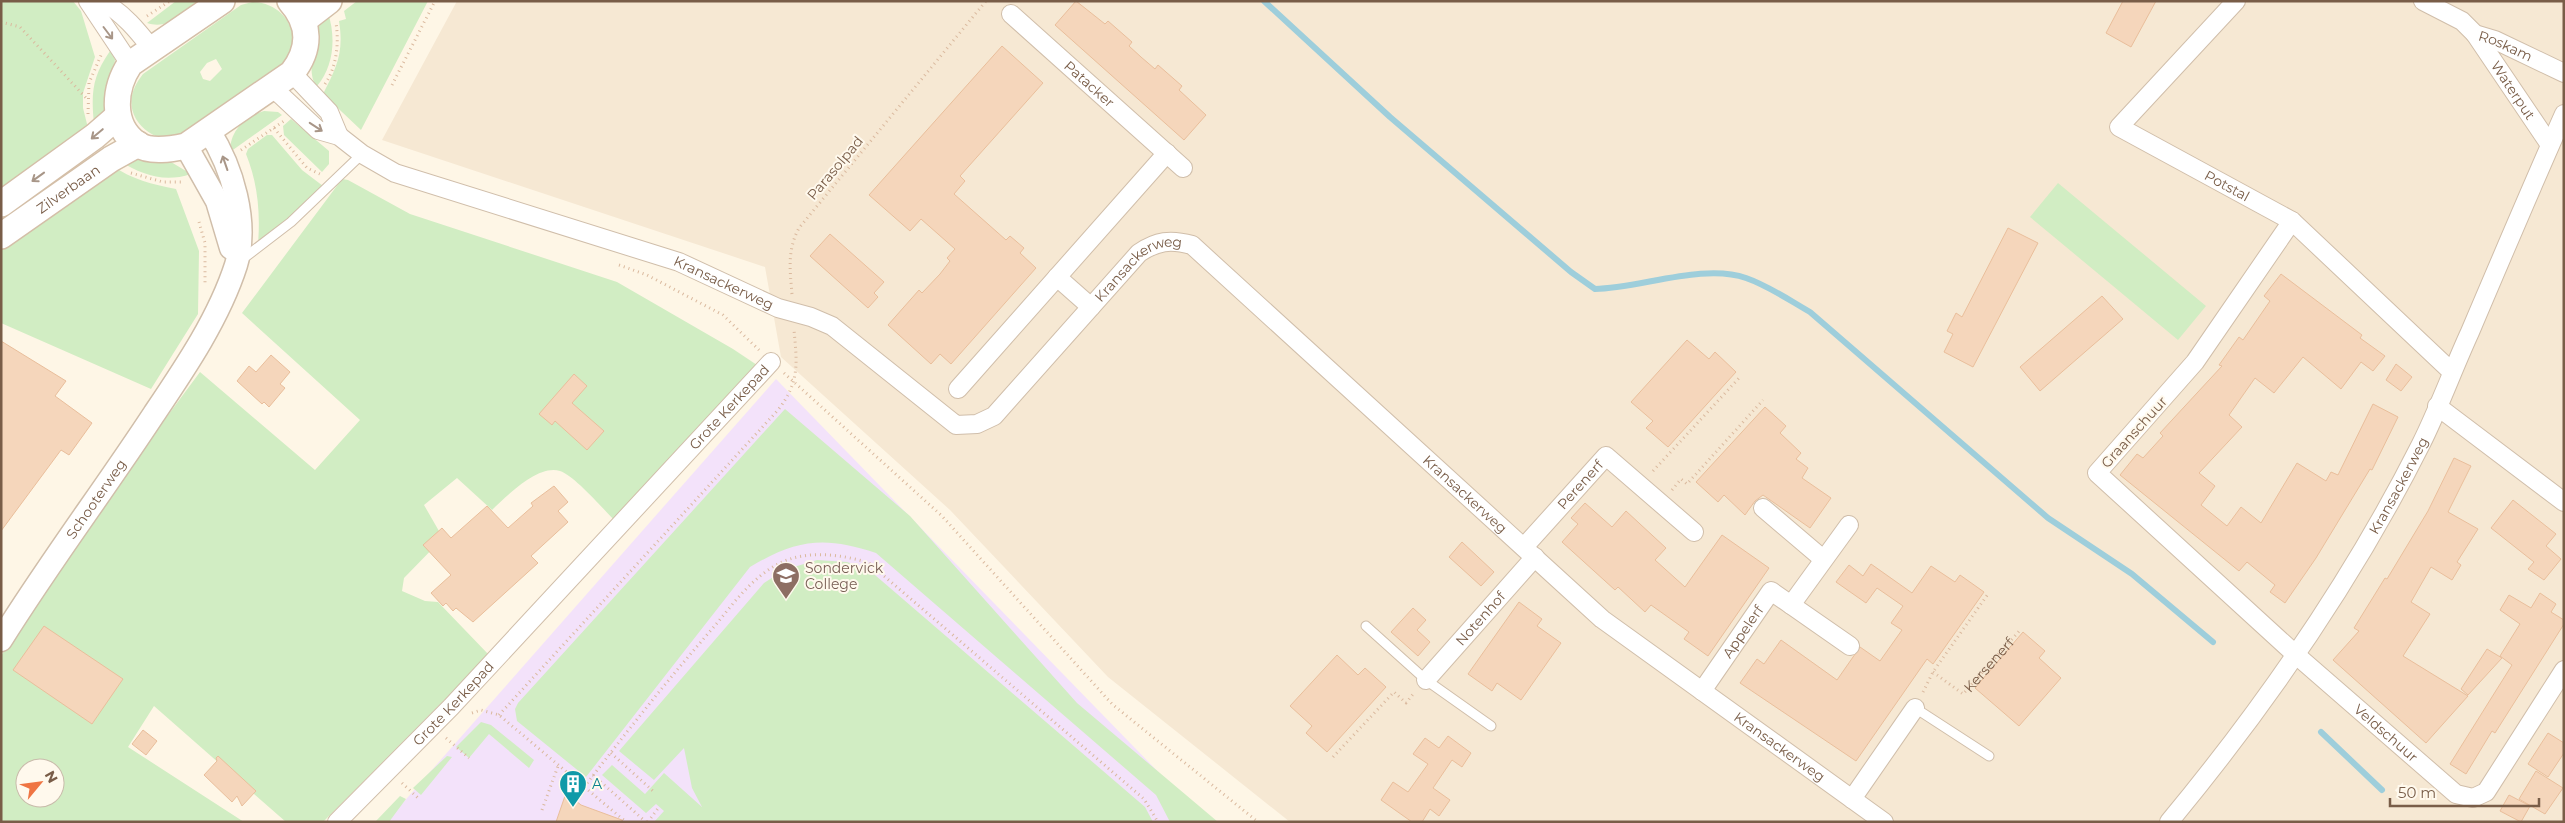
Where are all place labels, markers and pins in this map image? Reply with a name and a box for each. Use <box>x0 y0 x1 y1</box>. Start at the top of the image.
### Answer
place label: Sondervick College <box>805 559 884 593</box>
school or university icon: Sondervick College <box>771 561 801 600</box>
building icon: A <box>558 769 588 808</box>
place label: A <box>592 775 603 793</box>

